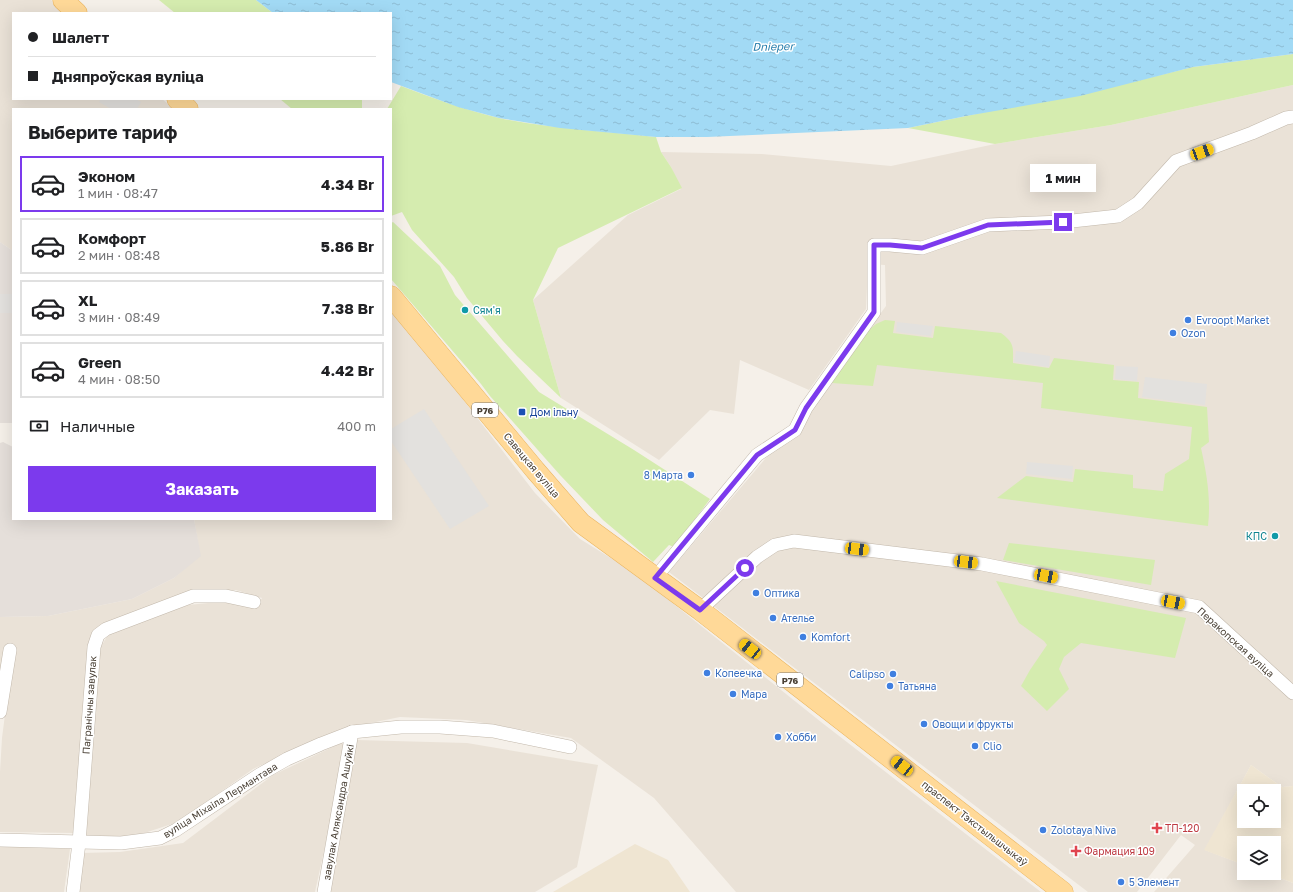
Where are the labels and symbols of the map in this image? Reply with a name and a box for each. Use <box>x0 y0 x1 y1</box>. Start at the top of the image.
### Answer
water label: Dnieper <box>752 39 795 54</box>
car <box>1189 142 1215 162</box>
callout: 1 мин <box>1030 164 1096 192</box>
route end <box>1054 213 1072 231</box>
place label: Сям'я <box>473 304 501 316</box>
marker: Сям'я <box>460 305 470 315</box>
place label: Evroopt Market <box>1196 314 1269 326</box>
marker: Evroopt Market <box>1183 315 1193 325</box>
place label: Ozon <box>1181 327 1206 339</box>
marker: Ozon <box>1168 328 1178 338</box>
road number: Р76 <box>472 403 498 417</box>
place label: Дом ільну <box>530 406 579 418</box>
marker: Дом ільну <box>517 407 527 417</box>
street label: Савецкая вуліца <box>501 430 563 500</box>
place label: 8 Марта <box>644 469 683 481</box>
marker: 8 Марта <box>686 470 696 480</box>
place label: КПС <box>1246 530 1267 542</box>
marker: КПС <box>1270 531 1280 541</box>
car <box>844 542 870 556</box>
car <box>953 555 979 569</box>
route start <box>736 559 754 577</box>
car <box>1033 568 1059 584</box>
place label: Оптика <box>764 587 800 599</box>
marker: Оптика <box>751 588 761 598</box>
car <box>1160 594 1186 610</box>
street label: Перакопская вуліца <box>1195 604 1277 680</box>
place label: Ателье <box>781 612 815 624</box>
marker: Ателье <box>768 613 778 623</box>
place label: Komfort <box>811 631 850 643</box>
marker: Komfort <box>798 632 808 642</box>
car <box>737 637 763 661</box>
street label: Пагранічны завулак <box>80 655 98 755</box>
place label: Копеечка <box>715 667 762 679</box>
marker: Копеечка <box>702 668 712 678</box>
place label: Calipso <box>849 668 885 680</box>
marker: Calipso <box>888 669 898 679</box>
road number: Р76 <box>777 673 803 687</box>
place label: Татьяна <box>898 680 936 692</box>
marker: Татьяна <box>885 681 895 691</box>
place label: Мара <box>741 688 767 700</box>
marker: Мара <box>728 689 738 699</box>
place label: Овощи и фрукты <box>932 718 1014 730</box>
marker: Овощи и фрукты <box>919 719 929 729</box>
place label: Хобби <box>786 731 816 743</box>
marker: Хобби <box>773 732 783 742</box>
place label: Clio <box>983 740 1002 752</box>
marker: Clio <box>970 741 980 751</box>
street label: завулак Аляксандра Ашуйкі <box>320 743 356 881</box>
car <box>889 754 915 778</box>
street label: вуліца Міхаіла Лермантава <box>161 760 279 840</box>
street label: праспект Тэкстыльшчыкаў <box>920 778 1031 868</box>
place label: ТП-120 <box>1165 822 1199 834</box>
marker: ТП-120 <box>1152 823 1162 833</box>
place label: Zolotaya Niva <box>1051 824 1116 836</box>
marker: Zolotaya Niva <box>1038 825 1048 835</box>
place label: Фармация 109 <box>1084 845 1155 857</box>
marker: Фармация 109 <box>1071 846 1081 856</box>
place label: 5 Элемент <box>1129 876 1180 888</box>
marker: 5 Элемент <box>1116 877 1126 887</box>

